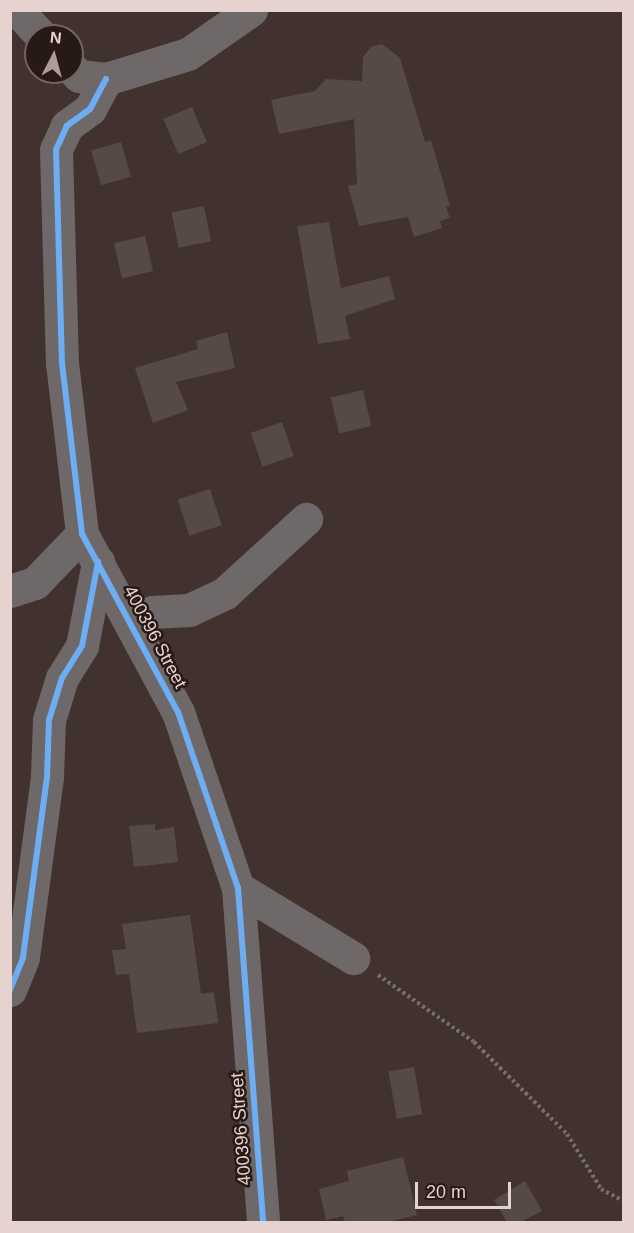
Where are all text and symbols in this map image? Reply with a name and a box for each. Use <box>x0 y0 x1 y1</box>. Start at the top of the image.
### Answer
north arrow <box>24 24 84 84</box>
text: N <box>49 29 62 47</box>
street label: 400396 Street <box>119 582 191 692</box>
street label: 400396 Street <box>226 1072 256 1186</box>
scale bar <box>418 1170 514 1208</box>
text: 20 m <box>426 1182 466 1202</box>

